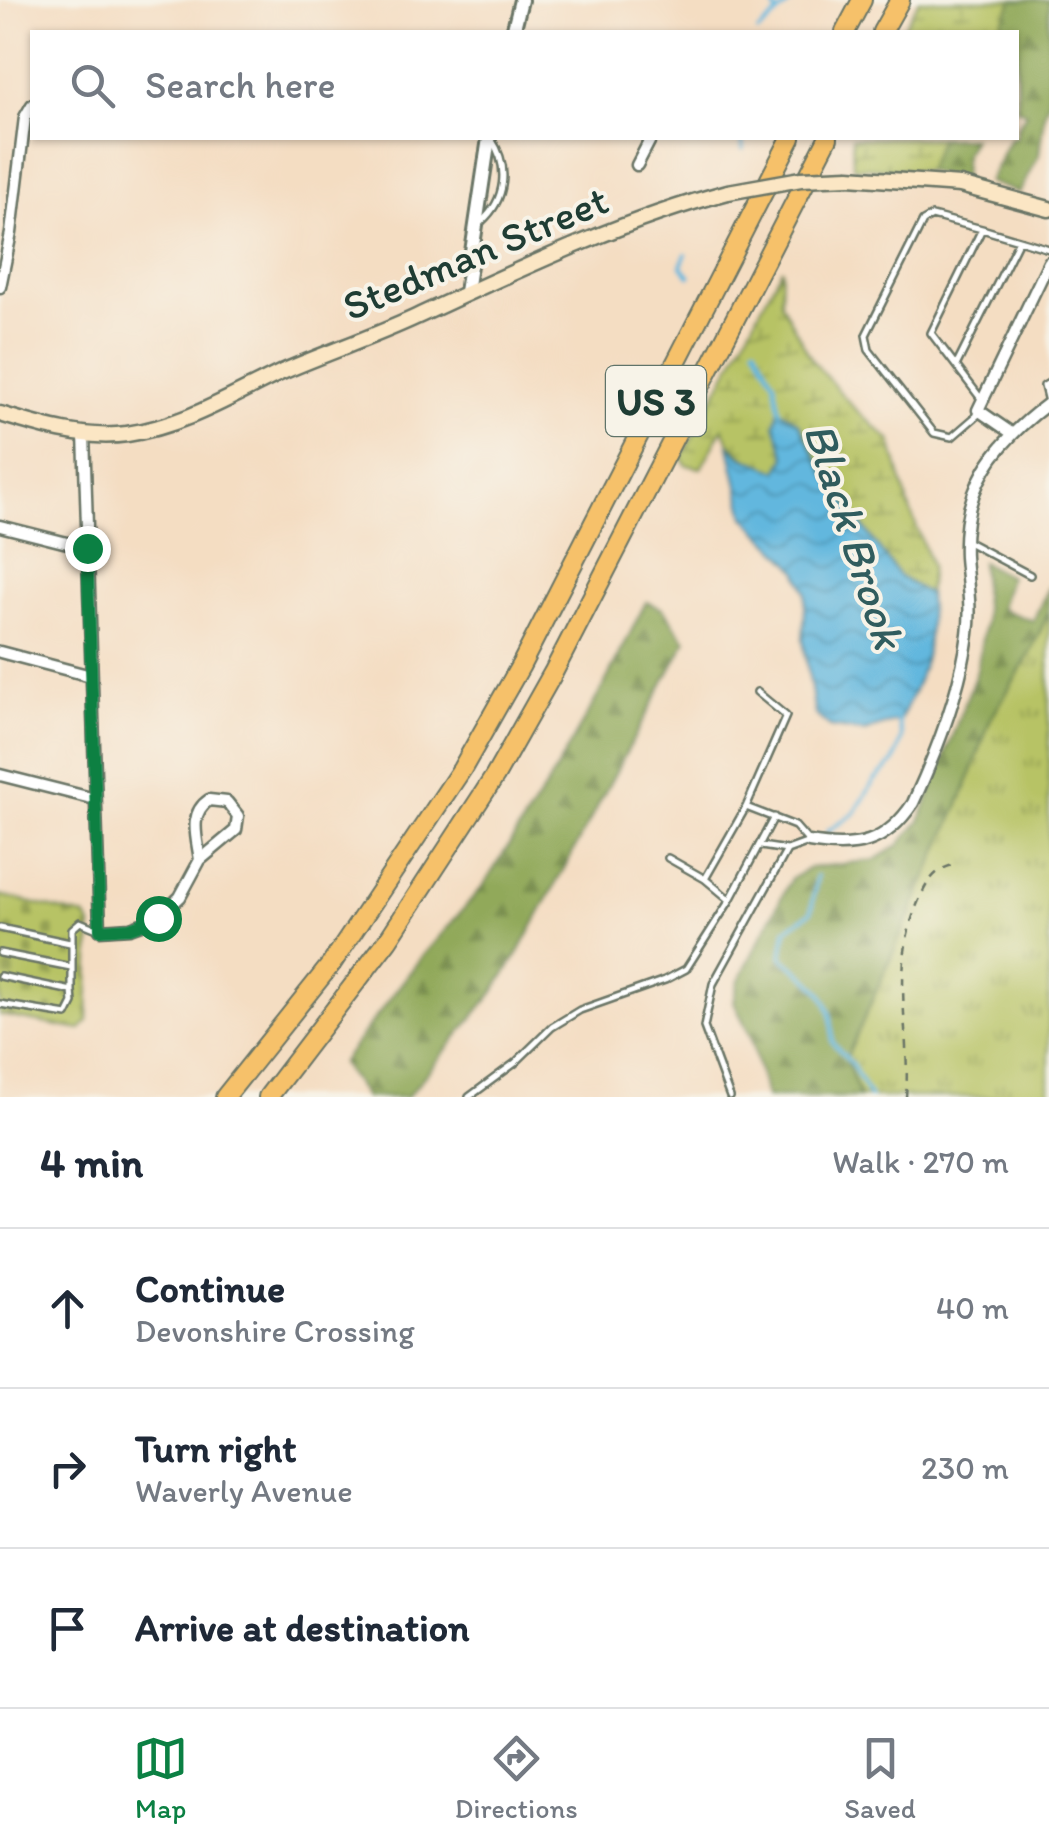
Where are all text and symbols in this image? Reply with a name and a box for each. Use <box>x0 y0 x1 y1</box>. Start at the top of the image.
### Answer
search box <box>30 30 1019 140</box>
icon: search <box>65 58 120 113</box>
text: Search here <box>145 62 336 108</box>
street label: Stedman Street <box>335 174 615 331</box>
road number: US 3 <box>606 366 706 436</box>
water label: Black Brook <box>793 415 918 658</box>
route end <box>65 526 111 572</box>
route start <box>136 896 182 942</box>
text: 4 min <box>40 1137 143 1188</box>
text: Walk · 270 m <box>832 1143 1009 1181</box>
text: Continue <box>135 1266 285 1312</box>
icon: ahead <box>40 1281 95 1336</box>
text: 40 m <box>936 1289 1009 1327</box>
text: Devonshire Crossing <box>135 1312 415 1350</box>
text: Turn right <box>135 1426 297 1472</box>
icon: right <box>40 1441 95 1496</box>
text: 230 m <box>921 1449 1009 1487</box>
text: Waverly Avenue <box>135 1472 353 1510</box>
icon: arrive <box>40 1601 95 1656</box>
text: Arrive at destination <box>135 1605 470 1651</box>
tab: Map <box>133 1731 188 1825</box>
tab: Directions <box>455 1731 578 1825</box>
tab: Saved <box>844 1731 916 1825</box>

